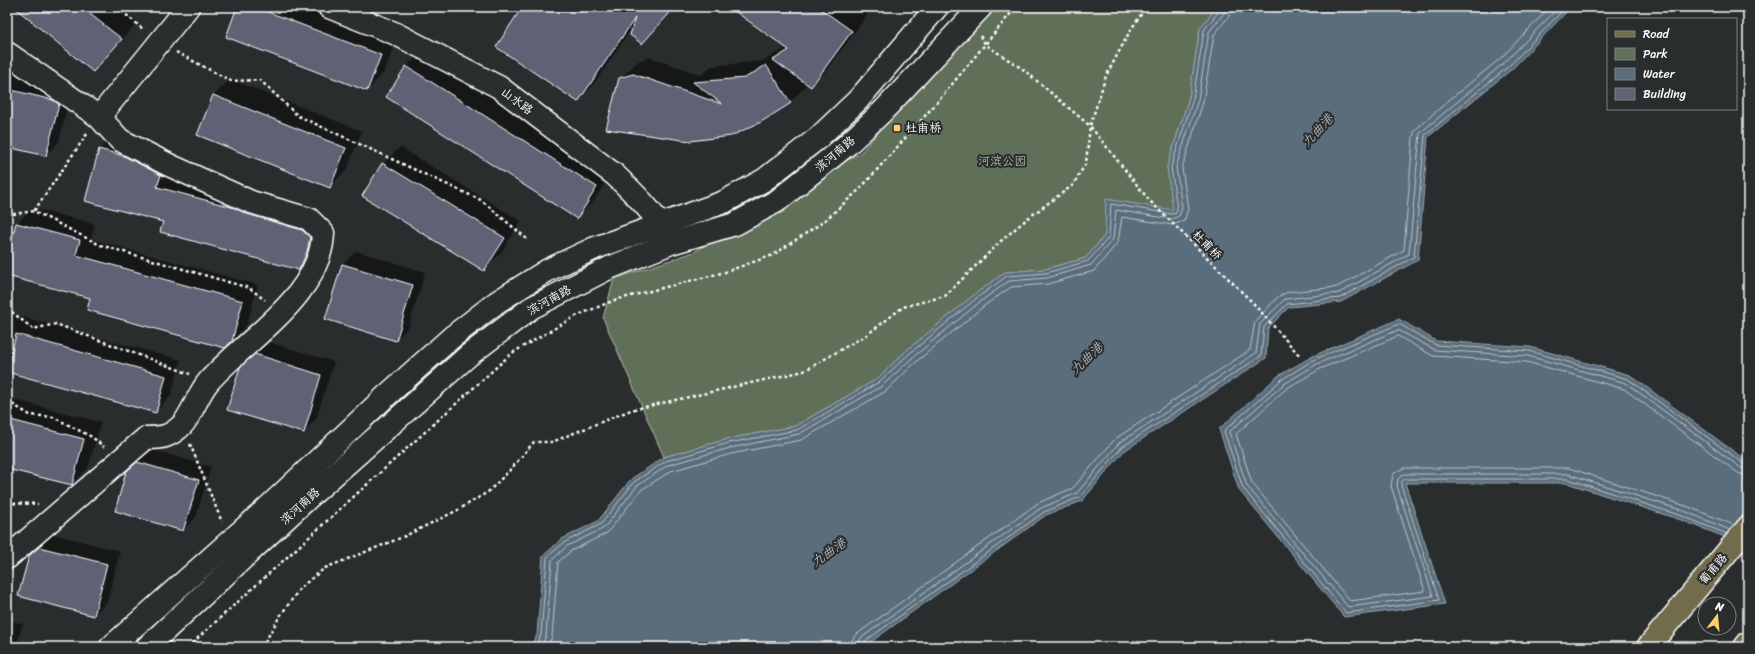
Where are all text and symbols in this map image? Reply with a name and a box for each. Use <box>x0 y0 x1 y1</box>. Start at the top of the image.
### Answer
legend <box>1607 18 1737 110</box>
text: Road <box>1643 23 1670 45</box>
text: Park <box>1643 43 1668 65</box>
text: Water <box>1643 63 1676 85</box>
street label: 山水路 <box>496 81 538 121</box>
text: Building <box>1643 83 1686 105</box>
water label: 九曲港 <box>1296 107 1340 152</box>
place label: 杜甫桥 <box>905 117 942 139</box>
marker: 杜甫桥 <box>892 123 902 133</box>
street label: 滨河南路 <box>810 130 860 178</box>
park label: 河滨公园 <box>978 150 1026 172</box>
street label: 杜甫桥 <box>1186 224 1228 266</box>
street label: 滨河南路 <box>523 279 575 321</box>
water label: 九曲港 <box>1064 335 1110 380</box>
street label: 滨河南路 <box>275 482 325 530</box>
water label: 九曲港 <box>806 531 852 573</box>
street label: 葡甫路 <box>1693 548 1733 590</box>
north arrow <box>1697 596 1737 636</box>
text: N <box>1712 596 1726 617</box>

